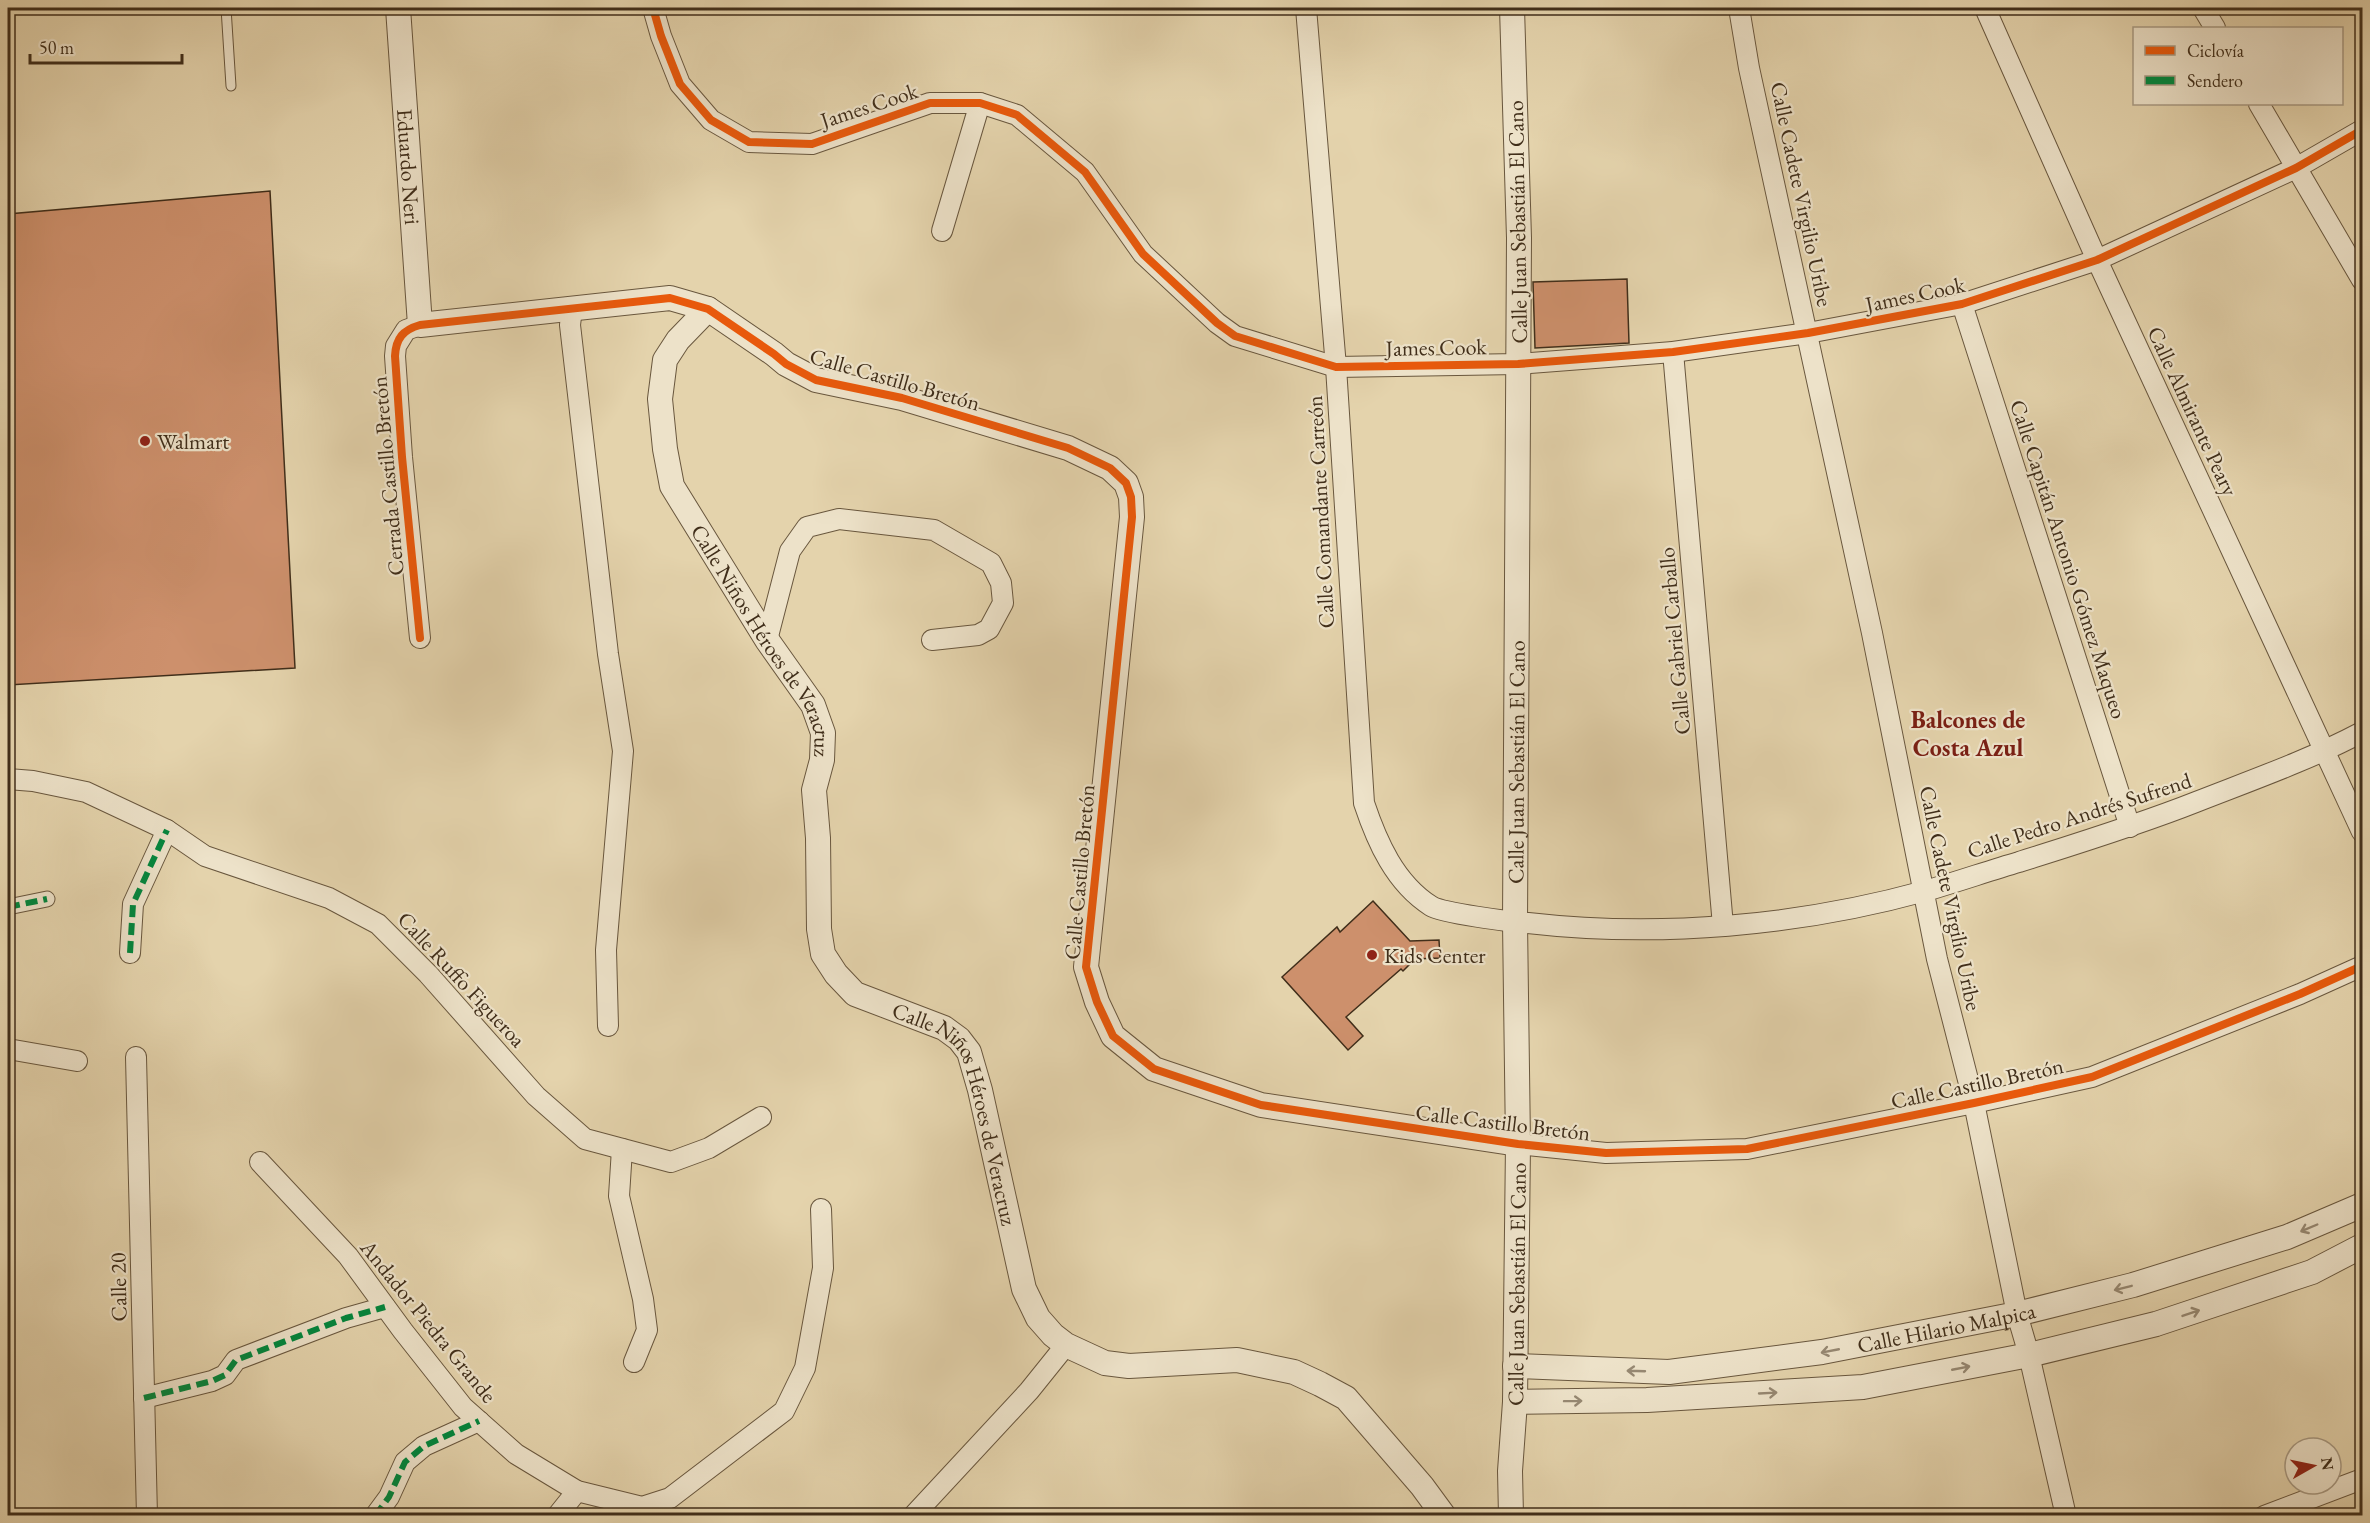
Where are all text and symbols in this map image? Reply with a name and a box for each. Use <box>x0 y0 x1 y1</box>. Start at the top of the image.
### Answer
scale bar <box>30 27 182 65</box>
legend <box>2133 27 2343 105</box>
text: 50 m <box>39 36 74 59</box>
text: Ciclovía <box>2187 39 2245 62</box>
text: Sendero <box>2187 69 2243 92</box>
street label: James Cook <box>815 76 922 135</box>
street label: Calle Cadete Virgilio Uribe <box>1764 79 1840 309</box>
street label: Calle Juan Sebastián El Cano <box>1501 100 1534 344</box>
street label: Eduardo Neri <box>390 108 427 226</box>
street label: James Cook <box>1861 270 1968 320</box>
street label: Calle Almirante Peary <box>2141 322 2245 501</box>
street label: James Cook <box>1383 332 1487 363</box>
street label: Calle Castillo Bretón <box>806 341 984 418</box>
street label: Cerrada Castillo Bretón <box>364 375 411 577</box>
street label: Calle Comandante Carreón <box>1300 394 1341 629</box>
street label: Calle Capitán Antonio Gómez Maqueo <box>2003 396 2134 722</box>
place label: Walmart <box>157 427 229 456</box>
marker: Walmart <box>138 434 152 448</box>
street label: Calle Niños Héroes de Veracruz <box>684 519 837 758</box>
street label: Calle Gabriel Carballo <box>1652 546 1697 736</box>
street label: Calle Juan Sebastián El Cano <box>1501 640 1532 884</box>
district label: Balcones de Costa Azul <box>1911 704 2025 763</box>
street label: Calle Pedro Andrés Sufrend <box>1963 765 2196 865</box>
street label: Calle Castillo Bretón <box>1057 783 1102 961</box>
street label: Calle Cadete Virgilio Uribe <box>1913 783 1989 1013</box>
street label: Calle Ruffo Figueroa <box>391 905 532 1054</box>
place label: Kids Center <box>1384 941 1486 970</box>
marker: Kids Center <box>1365 948 1379 962</box>
street label: Calle Niños Héroes de Veracruz <box>888 996 1024 1229</box>
street label: Calle Castillo Bretón <box>1888 1051 2066 1116</box>
street label: Calle Castillo Bretón <box>1414 1097 1592 1148</box>
street label: Calle Juan Sebastián El Cano <box>1501 1162 1533 1406</box>
one-way arrow <box>2300 1222 2318 1234</box>
street label: Andador Piedra Grande <box>353 1233 504 1409</box>
street label: Calle 20 <box>103 1252 134 1322</box>
one-way arrow <box>2114 1282 2133 1294</box>
street label: Calle Hilario Malpica <box>1855 1296 2039 1360</box>
one-way arrow <box>2181 1306 2200 1317</box>
one-way arrow <box>1821 1346 1840 1357</box>
one-way arrow <box>1951 1362 1971 1373</box>
one-way arrow <box>1627 1365 1647 1376</box>
one-way arrow <box>1758 1387 1778 1398</box>
one-way arrow <box>1563 1395 1583 1407</box>
north arrow <box>2283 1436 2343 1496</box>
text: N <box>2316 1456 2339 1472</box>

